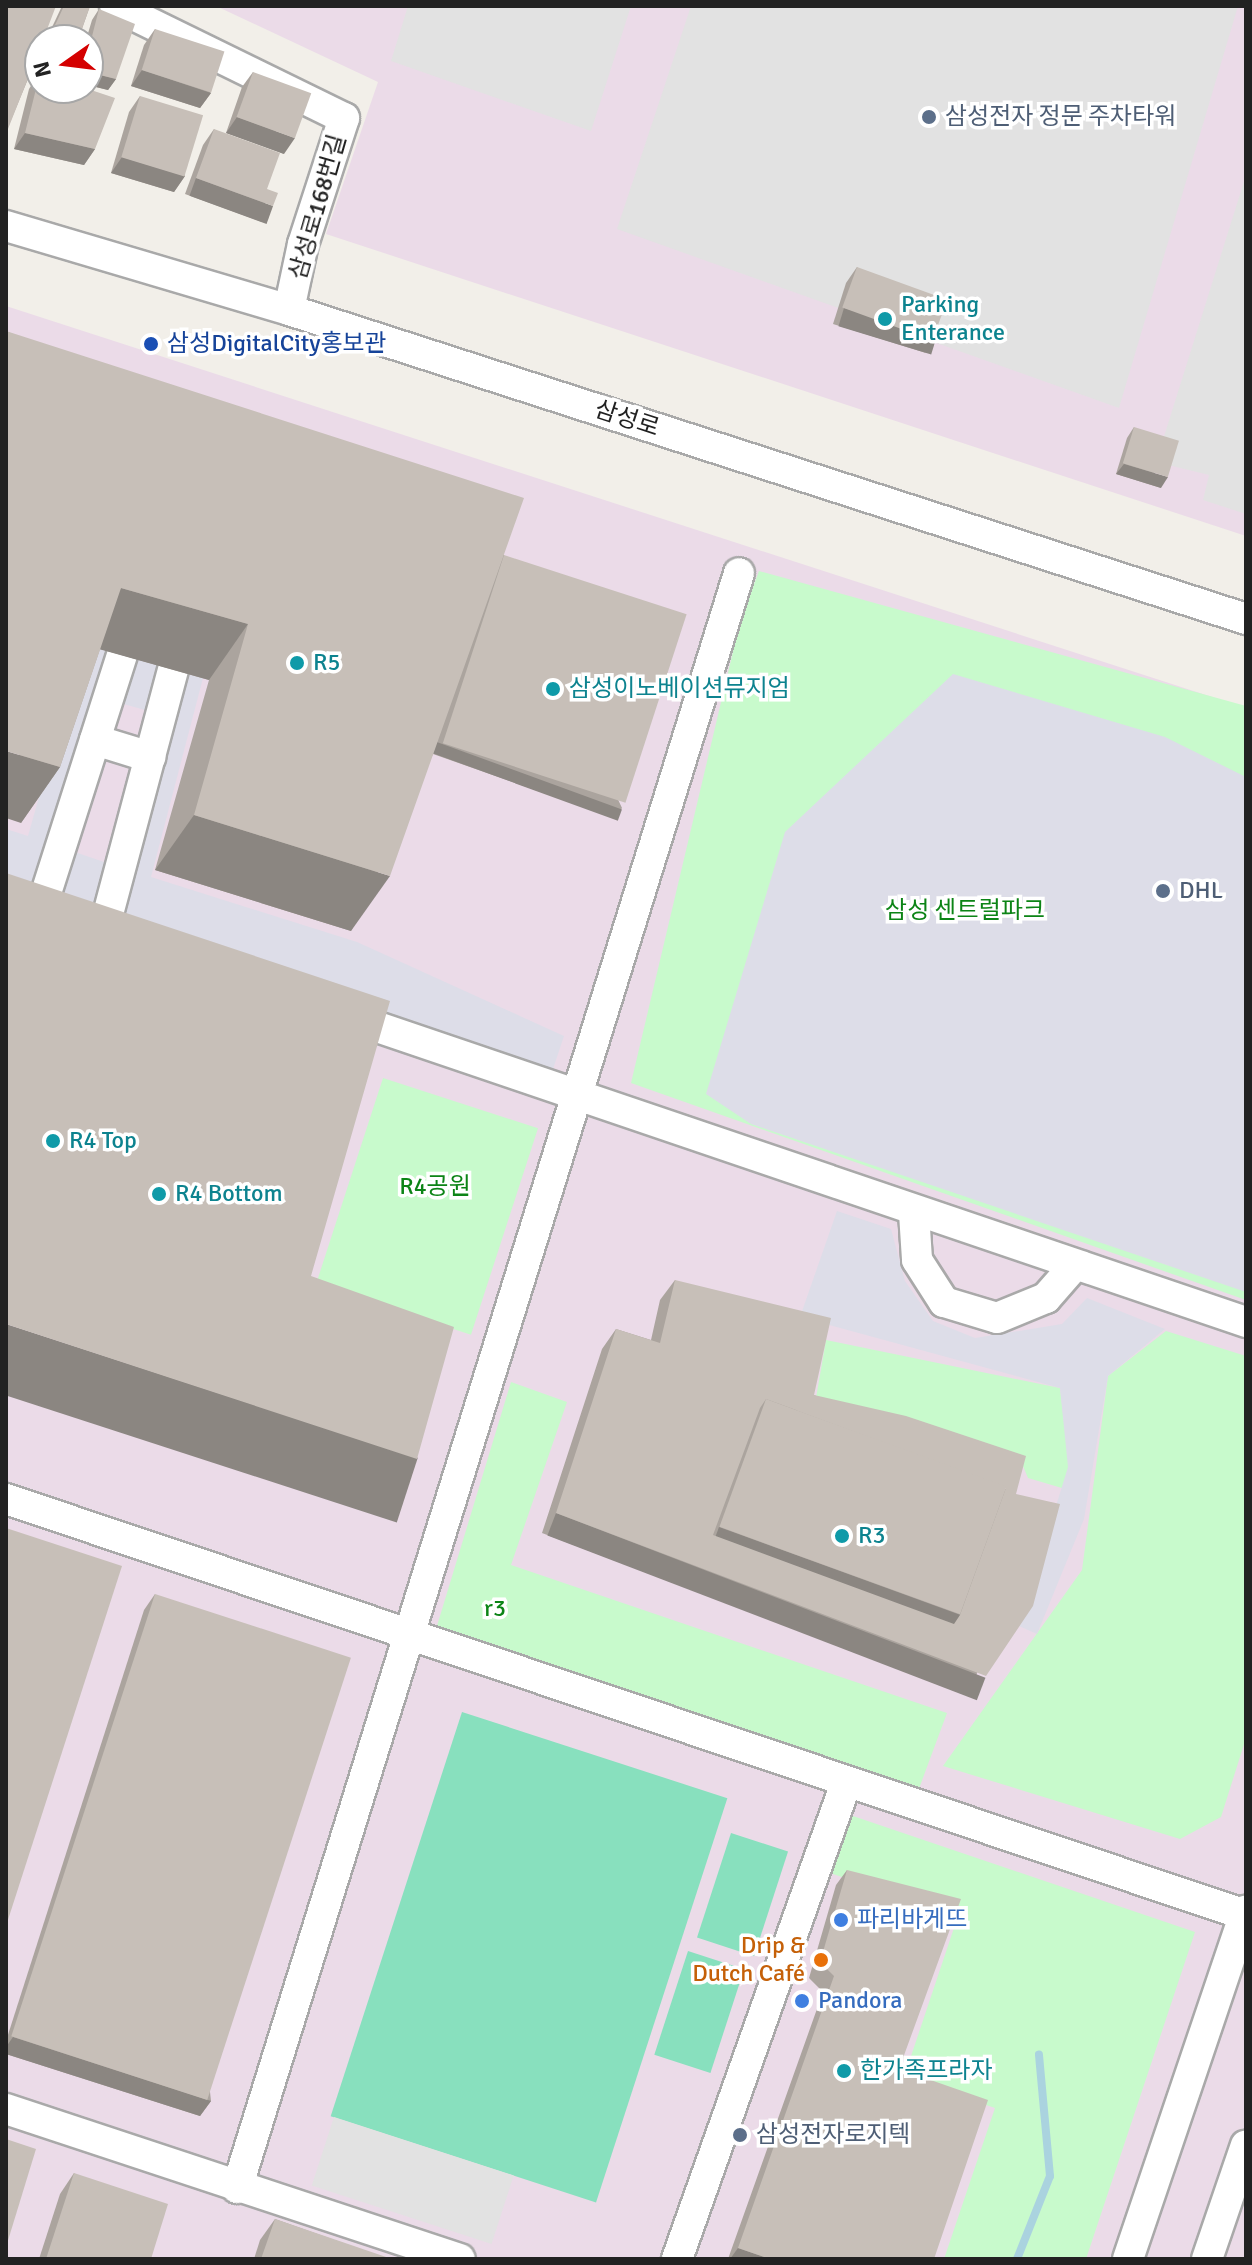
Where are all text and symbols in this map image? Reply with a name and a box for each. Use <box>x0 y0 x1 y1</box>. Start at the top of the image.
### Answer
north arrow <box>24 24 104 104</box>
text: N <box>27 59 57 80</box>
place label: 삼성전자 정문 주차타워 <box>945 103 1176 131</box>
marker: 삼성전자 정문 주차타워 <box>920 108 938 126</box>
street label: 삼성로168번길 <box>284 131 352 283</box>
place label: Parking Enterance <box>901 291 1005 347</box>
marker: Parking Enterance <box>876 310 894 328</box>
place label: 삼성DigitalCity홍보관 <box>167 330 387 358</box>
marker: 삼성DigitalCity홍보관 <box>142 335 160 353</box>
street label: 삼성로 <box>591 395 663 443</box>
place label: R5 <box>313 649 340 677</box>
marker: R5 <box>288 654 306 672</box>
place label: 삼성이노베이션뮤지엄 <box>569 675 790 703</box>
marker: 삼성이노베이션뮤지엄 <box>544 680 562 698</box>
place label: DHL <box>1179 877 1223 905</box>
marker: DHL <box>1154 882 1172 900</box>
park label: 삼성 센트럴파크 <box>885 897 1045 925</box>
place label: R4 Top <box>69 1127 137 1155</box>
marker: R4 Top <box>44 1132 62 1150</box>
park label: R4공원 <box>399 1173 471 1201</box>
place label: R4 Bottom <box>175 1180 283 1208</box>
marker: R4 Bottom <box>150 1185 168 1203</box>
place label: R3 <box>858 1522 885 1550</box>
marker: R3 <box>833 1527 851 1545</box>
park label: r3 <box>484 1595 506 1623</box>
place label: 파리바게뜨 <box>857 1906 967 1934</box>
marker: 파리바게뜨 <box>832 1911 850 1929</box>
place label: Drip & Dutch Café <box>692 1932 805 1988</box>
marker: Drip & Dutch Café <box>812 1951 830 1969</box>
place label: Pandora <box>818 1987 902 2015</box>
marker: Pandora <box>793 1992 811 2010</box>
place label: 한가족프라자 <box>860 2057 992 2085</box>
marker: 한가족프라자 <box>835 2062 853 2080</box>
place label: 삼성전자로지텍 <box>756 2121 911 2149</box>
marker: 삼성전자로지텍 <box>731 2126 749 2144</box>

